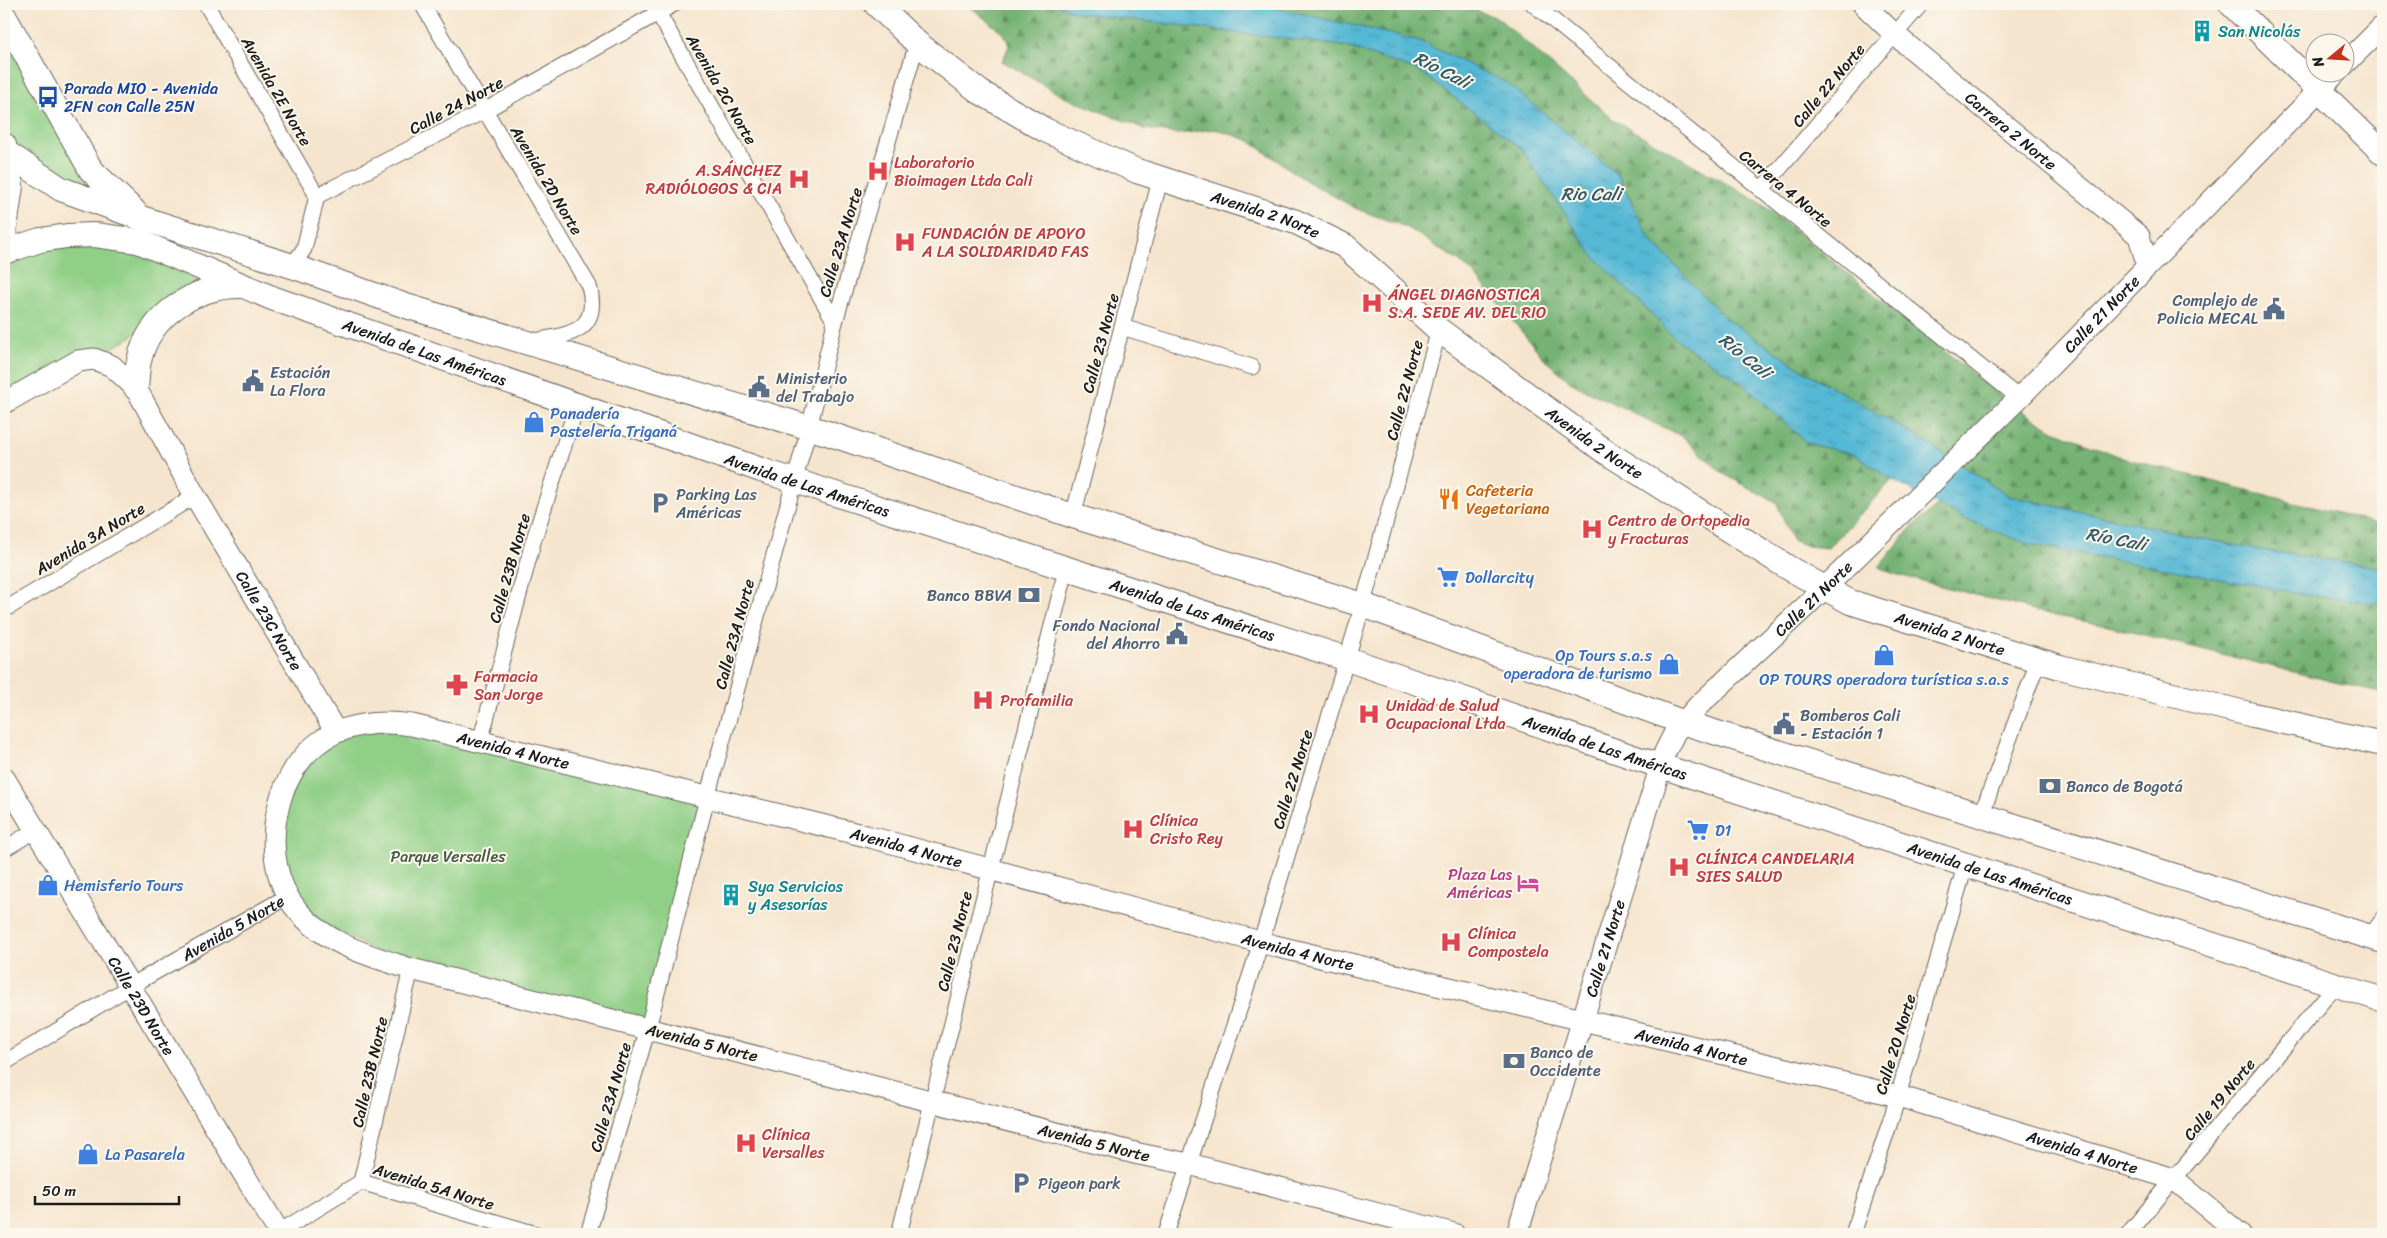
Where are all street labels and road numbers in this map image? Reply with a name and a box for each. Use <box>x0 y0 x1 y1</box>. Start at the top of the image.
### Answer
street label: Avenida 2C Norte <box>677 27 765 150</box>
street label: Avenida 2E Norte <box>233 30 320 152</box>
street label: Calle 22 Norte <box>1784 37 1873 134</box>
street label: Calle 24 Norte <box>404 68 509 143</box>
street label: Carrera 2 Norte <box>1958 84 2064 178</box>
street label: Avenida 2D Norte <box>502 119 591 241</box>
street label: Carrera 4 Norte <box>1733 141 1839 235</box>
street label: Avenida 2 Norte <box>1206 181 1325 247</box>
street label: Calle 23A Norte <box>810 184 871 301</box>
street label: Calle 21 Norte <box>2056 268 2147 360</box>
street label: Calle 23 Norte <box>1073 290 1128 396</box>
street label: Avenida de Las Américas <box>337 310 511 395</box>
street label: Calle 22 Norte <box>1377 337 1432 444</box>
street label: Avenida 2 Norte <box>1538 398 1649 487</box>
street label: Avenida de Las Américas <box>719 444 894 526</box>
street label: Avenida 3A Norte <box>29 494 151 583</box>
street label: Calle 23B Norte <box>480 510 539 626</box>
street label: Calle 21 Norte <box>1767 553 1860 644</box>
street label: Calle 23C Norte <box>227 565 310 677</box>
street label: Avenida de Las Américas <box>1105 569 1279 650</box>
street label: Calle 23A Norte <box>706 576 763 693</box>
street label: Avenida 2 Norte <box>1890 602 2009 664</box>
street label: Avenida de Las Américas <box>1518 706 1691 789</box>
street label: Avenida 4 Norte <box>453 722 573 778</box>
street label: Calle 22 Norte <box>1264 726 1321 833</box>
street label: Avenida 4 Norte <box>846 818 966 876</box>
street label: Avenida de Las Américas <box>1902 833 2077 914</box>
street label: Avenida 5 Norte <box>175 887 290 970</box>
street label: Calle 23 Norte <box>928 888 981 994</box>
street label: Calle 21 Norte <box>1577 896 1634 1001</box>
street label: Avenida 4 Norte <box>1237 923 1357 980</box>
street label: Calle 23D Norte <box>100 950 183 1061</box>
street label: Calle 20 Norte <box>1866 990 1925 1098</box>
street label: Calle 23B Norte <box>343 1014 396 1130</box>
street label: Avenida 5 Norte <box>642 1014 761 1070</box>
street label: Avenida 4 Norte <box>1631 1019 1751 1074</box>
street label: Calle 23A Norte <box>581 1039 640 1156</box>
street label: Calle 19 Norte <box>2176 1051 2263 1147</box>
street label: Avenida 5 Norte <box>1034 1114 1153 1170</box>
street label: Avenida 4 Norte <box>2022 1121 2142 1182</box>
street label: Avenida 5A Norte <box>369 1154 498 1219</box>

